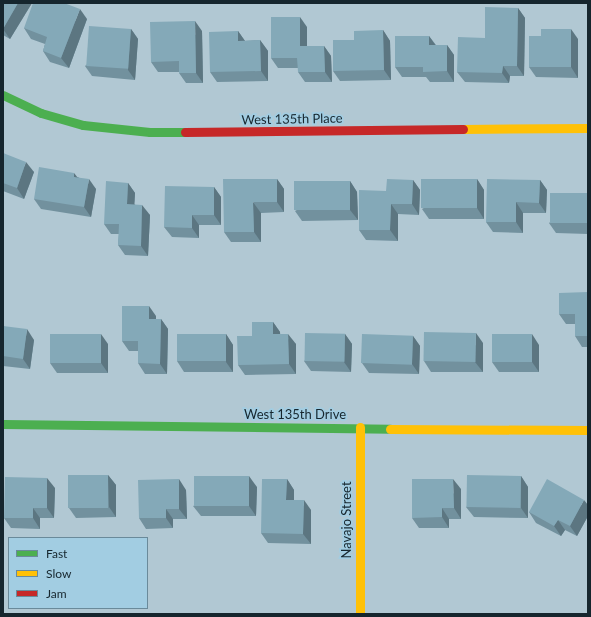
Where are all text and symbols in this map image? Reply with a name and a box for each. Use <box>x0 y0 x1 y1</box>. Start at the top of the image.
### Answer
street label: West 135th Place <box>241 110 343 128</box>
street label: West 135th Drive <box>244 406 346 422</box>
street label: Navajo Street <box>338 481 354 559</box>
legend <box>8 537 148 609</box>
text: Fast <box>46 546 67 561</box>
text: Slow <box>46 566 71 581</box>
text: Jam <box>46 586 67 601</box>

